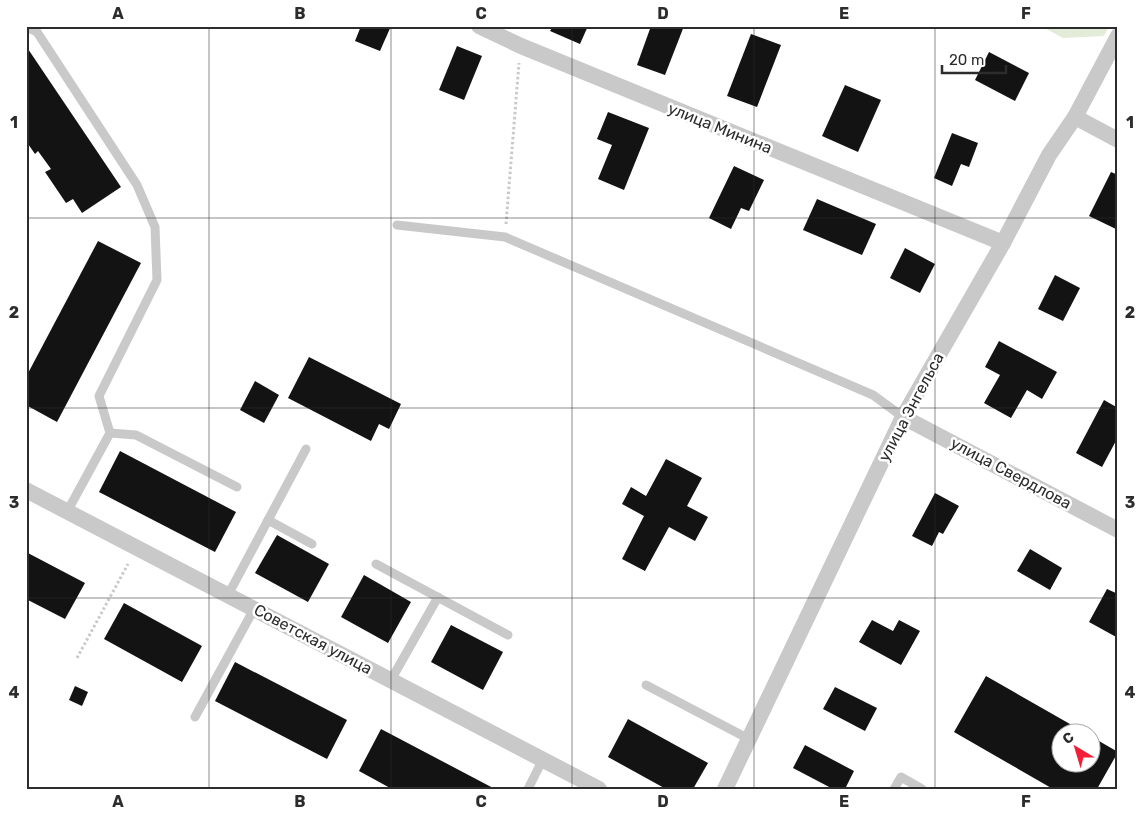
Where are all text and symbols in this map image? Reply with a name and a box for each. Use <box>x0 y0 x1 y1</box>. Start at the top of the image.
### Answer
text: A <box>112 4 124 23</box>
text: B <box>294 4 306 23</box>
text: C <box>475 4 487 23</box>
text: D <box>657 4 669 23</box>
text: E <box>839 4 849 23</box>
text: F <box>1021 4 1031 23</box>
scale bar <box>942 42 1005 74</box>
text: 20 m <box>949 51 984 69</box>
street label: улица Минина <box>665 99 775 157</box>
text: 1 <box>10 113 18 132</box>
text: 1 <box>1126 113 1134 132</box>
text: 2 <box>9 303 19 322</box>
text: 2 <box>1125 303 1135 322</box>
street label: улица Энгельса <box>874 349 948 465</box>
street label: улица Свердлова <box>947 433 1075 513</box>
text: 3 <box>9 493 19 512</box>
text: 3 <box>1125 493 1135 512</box>
street label: Советская улица <box>251 600 375 678</box>
text: 4 <box>9 683 20 702</box>
text: 4 <box>1125 683 1136 702</box>
north arrow <box>1052 722 1102 772</box>
text: С <box>1059 728 1078 748</box>
text: A <box>112 792 124 811</box>
text: B <box>294 792 306 811</box>
text: C <box>475 792 487 811</box>
text: D <box>657 792 669 811</box>
text: E <box>839 792 849 811</box>
text: F <box>1021 792 1031 811</box>

